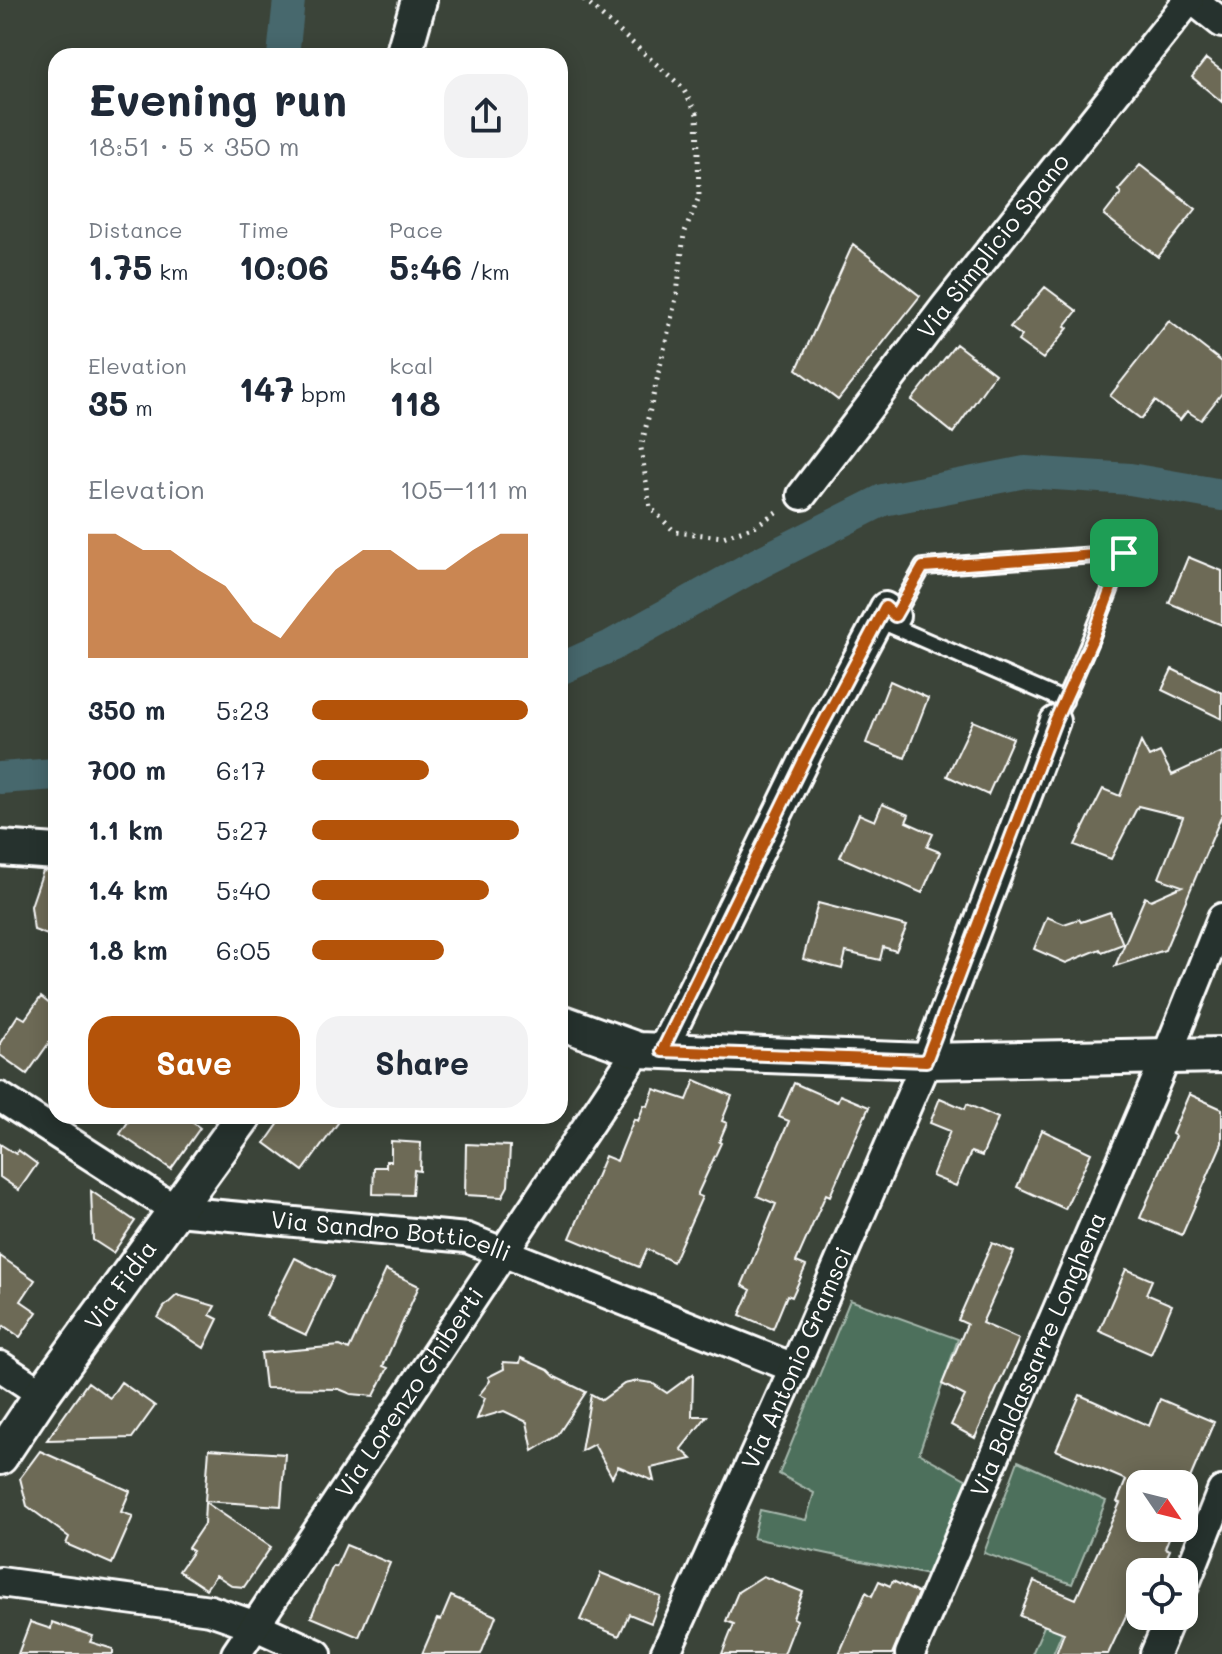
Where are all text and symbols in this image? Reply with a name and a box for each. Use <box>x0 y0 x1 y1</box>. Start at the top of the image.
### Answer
text: Evening run <box>88 70 347 127</box>
button: share <box>444 74 528 158</box>
text: 18:51 · 5 × 350 m <box>88 129 299 163</box>
street label: Via Simplicio Spano <box>910 146 1075 344</box>
text: Distance <box>88 215 183 244</box>
text: Time <box>239 215 289 244</box>
text: Pace <box>389 215 443 244</box>
text: 1.75 <box>88 244 152 289</box>
text: 10:06 <box>239 244 329 289</box>
text: 5:46 <box>389 244 462 289</box>
text: km <box>152 257 189 286</box>
text: /km <box>462 257 510 286</box>
text: Elevation <box>88 351 187 380</box>
text: kcal <box>389 351 433 380</box>
text: 147 <box>239 366 294 411</box>
text: bpm <box>294 379 346 408</box>
text: 35 <box>88 380 128 425</box>
text: 118 <box>389 380 441 425</box>
text: m <box>128 393 153 422</box>
text: Elevation <box>88 472 205 506</box>
text: 105–111 m <box>400 472 528 506</box>
pin <box>1090 519 1158 587</box>
icon: arrive <box>1102 531 1146 575</box>
text: 350 m <box>88 693 166 727</box>
text: 5:23 <box>216 693 269 727</box>
text: 700 m <box>88 753 166 787</box>
text: 6:17 <box>216 753 266 787</box>
text: 1.1 km <box>88 813 163 847</box>
text: 5:27 <box>216 813 268 847</box>
text: 1.4 km <box>88 873 168 907</box>
text: 5:40 <box>216 873 271 907</box>
text: 1.8 km <box>88 933 168 967</box>
text: 6:05 <box>216 933 271 967</box>
button: Save <box>88 1016 300 1108</box>
button: Share <box>316 1016 528 1108</box>
street label: Via Sandro Botticelli <box>270 1203 515 1268</box>
street label: Via Baldassarre Longhena <box>962 1207 1112 1501</box>
street label: Via Fidia <box>77 1233 163 1336</box>
street label: Via Antonio Gramsci <box>733 1242 858 1474</box>
street label: Via Lorenzo Ghiberti <box>327 1281 490 1503</box>
north arrow <box>1126 1470 1198 1542</box>
map controls <box>1126 1470 1198 1630</box>
button: locate <box>1126 1558 1198 1630</box>

